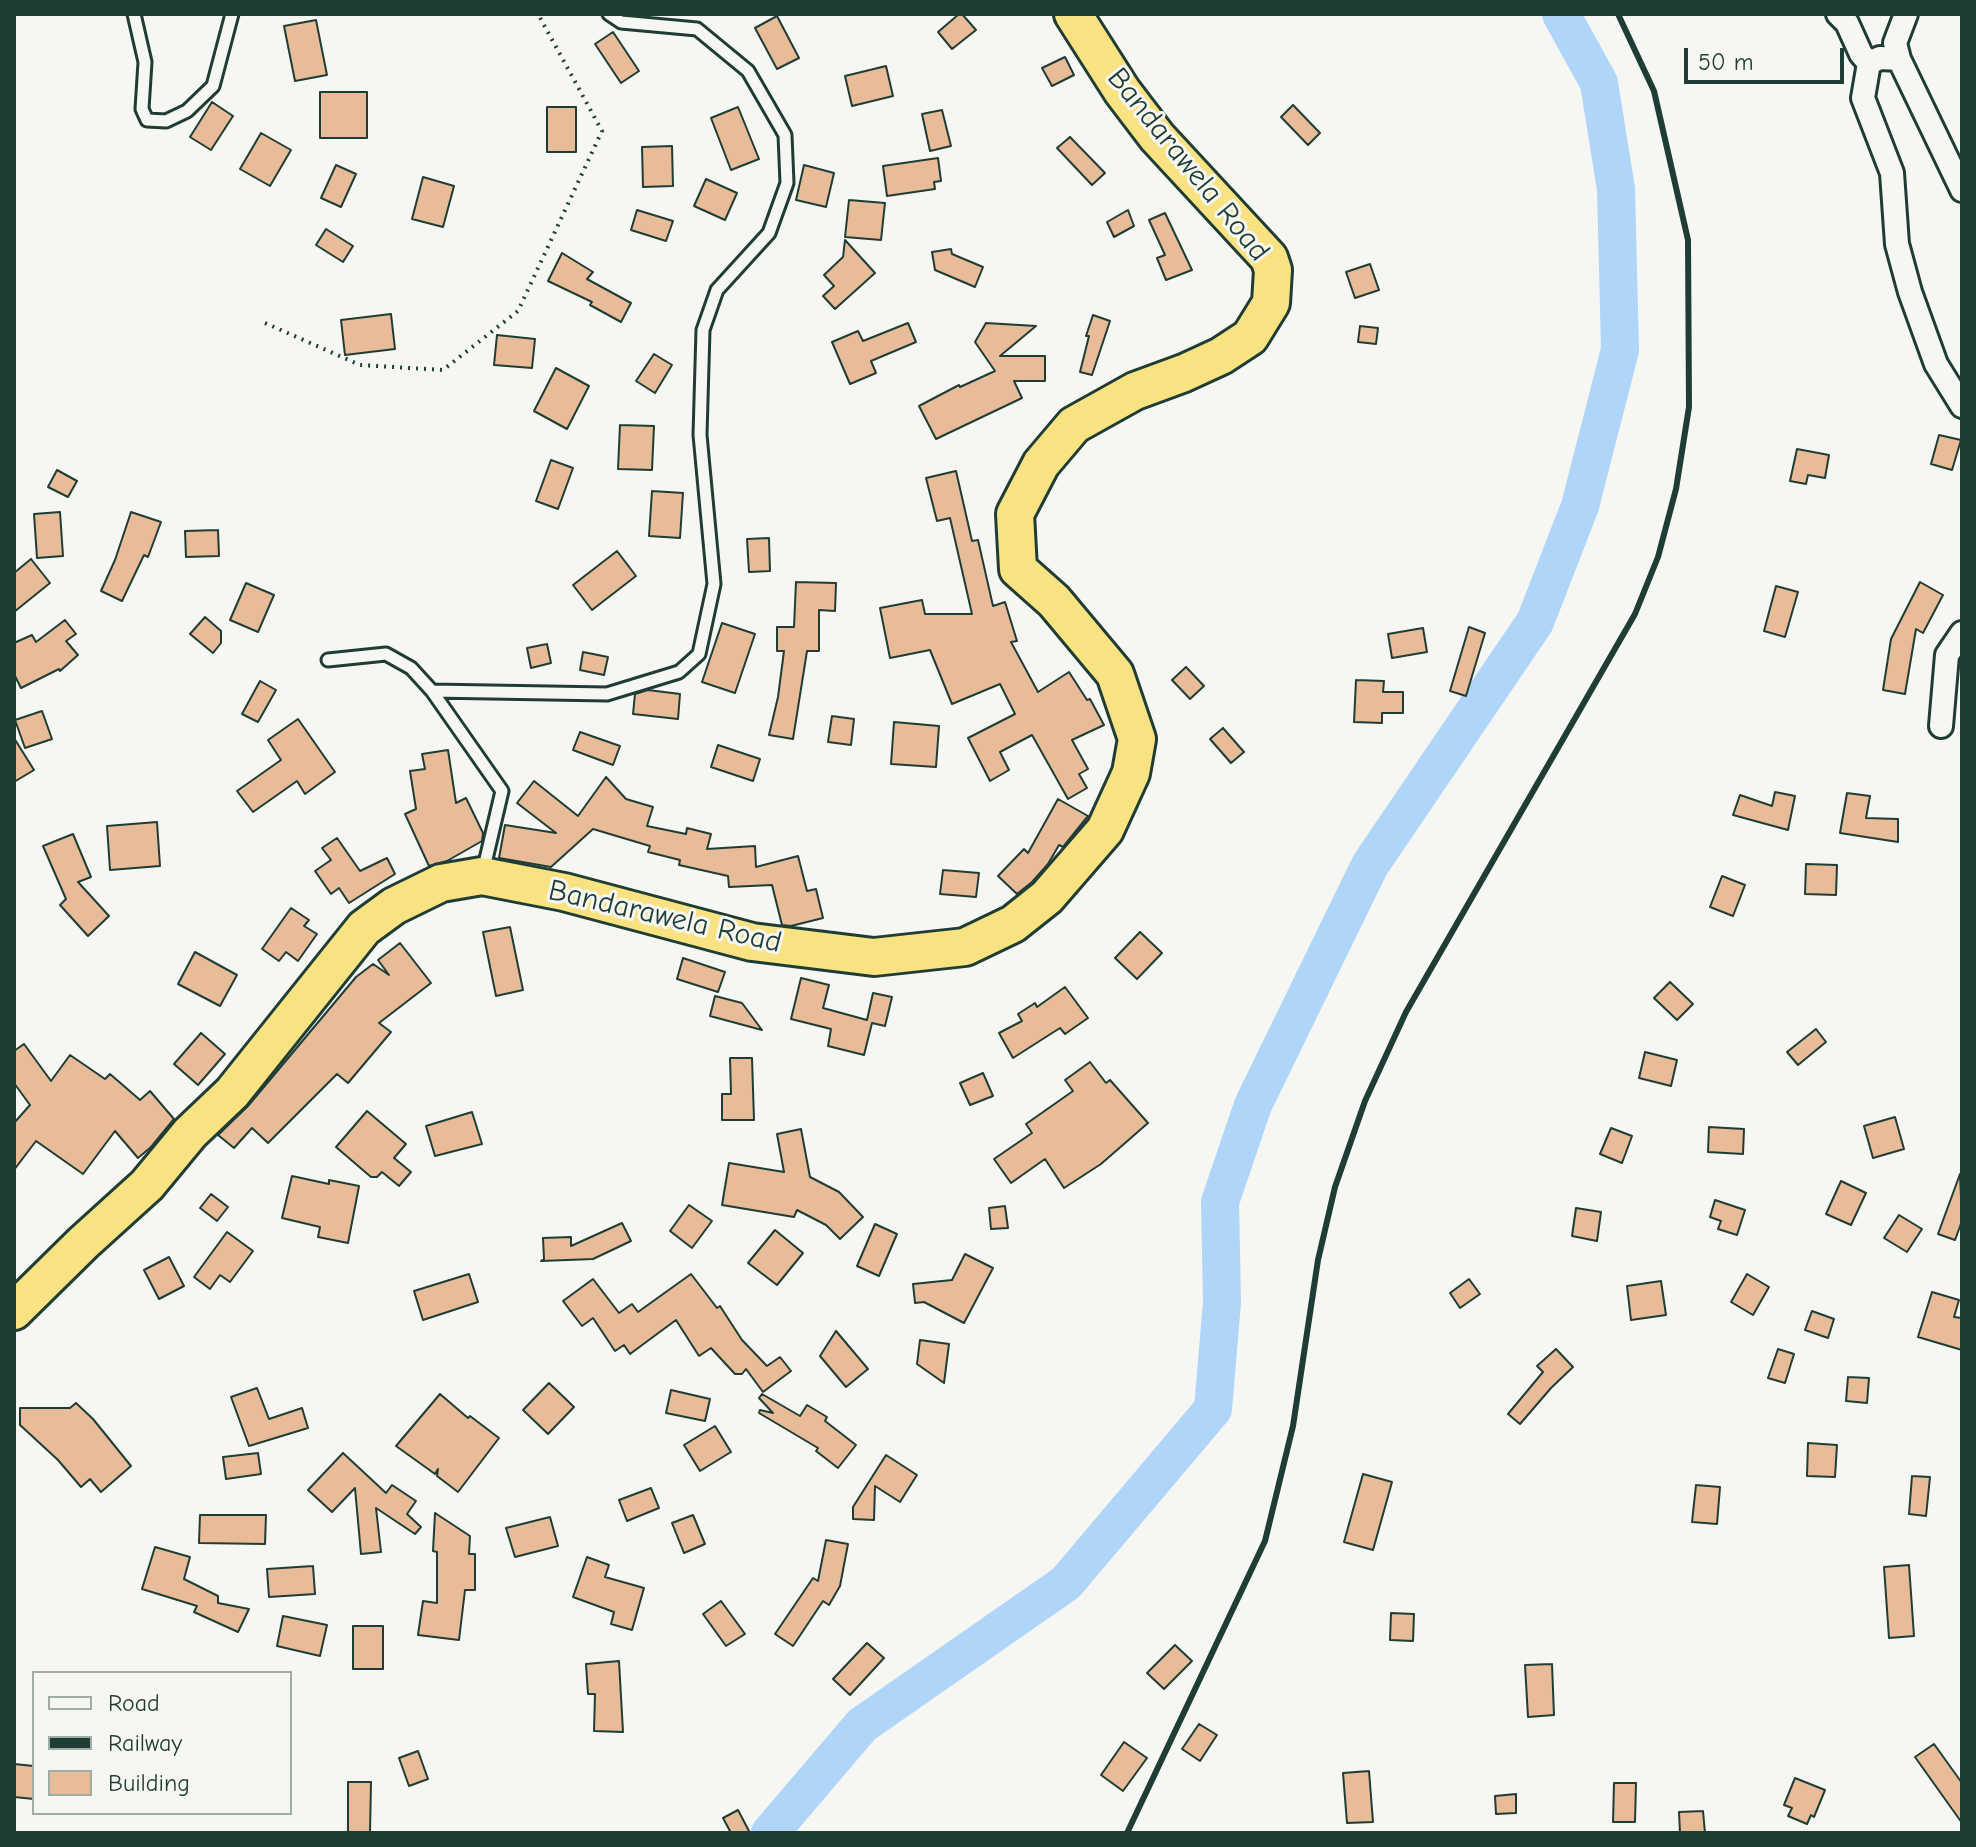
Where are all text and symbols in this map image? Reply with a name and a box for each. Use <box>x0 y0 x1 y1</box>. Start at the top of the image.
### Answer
scale bar <box>1688 32 1848 82</box>
text: 50 m <box>1698 48 1754 76</box>
street label: Bandarawela Road <box>1099 61 1277 269</box>
street label: Bandarawela Road <box>545 873 785 961</box>
legend <box>32 1671 292 1815</box>
text: Road <box>108 1689 160 1717</box>
text: Railway <box>108 1729 182 1757</box>
text: Building <box>108 1769 190 1797</box>

